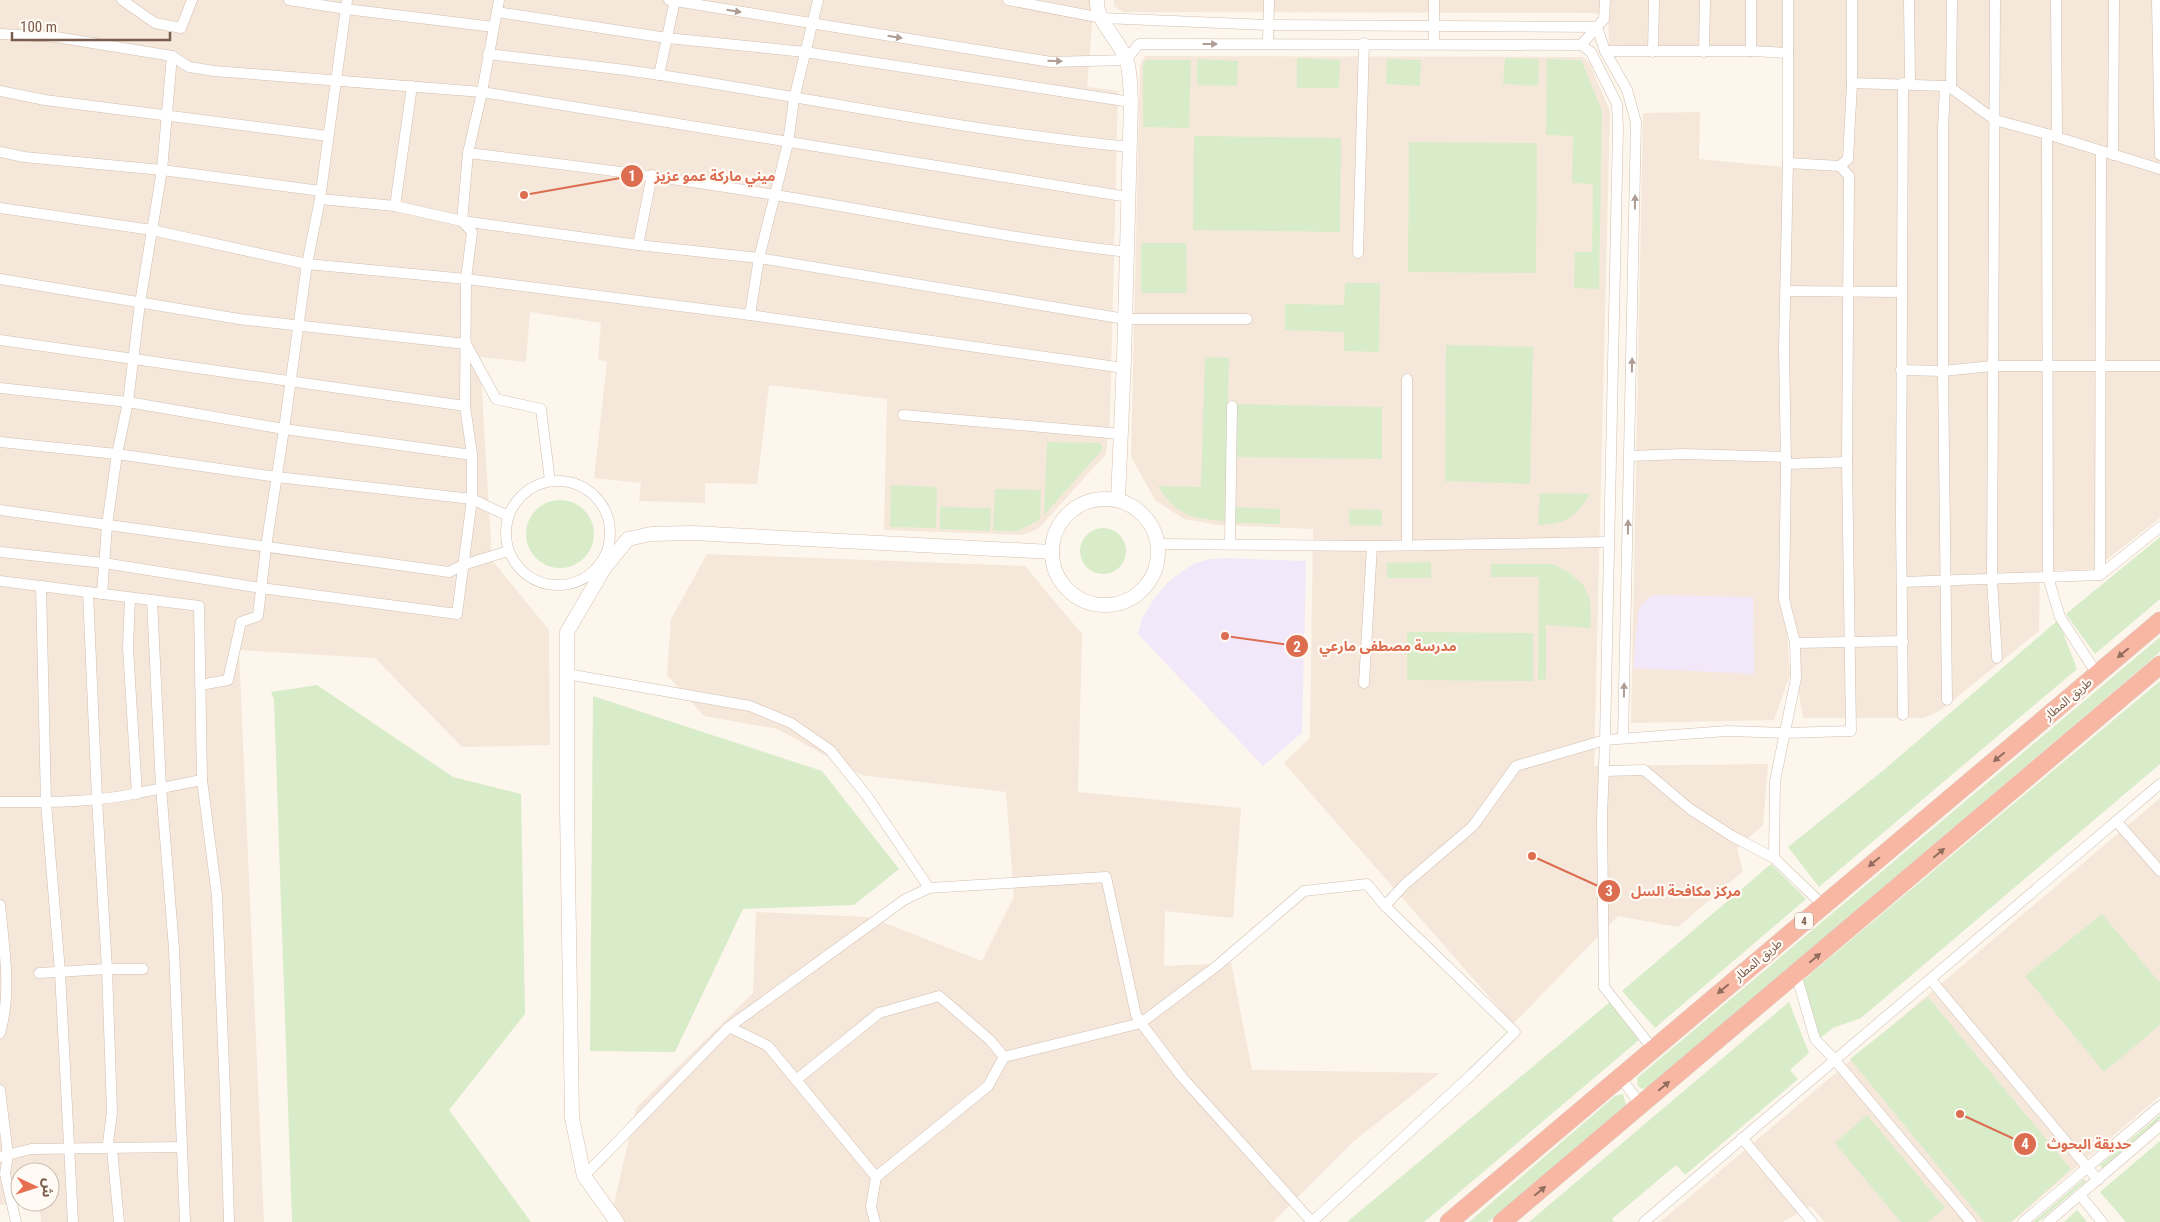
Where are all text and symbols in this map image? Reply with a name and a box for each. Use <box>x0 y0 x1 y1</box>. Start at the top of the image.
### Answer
one-way arrow <box>727 7 743 15</box>
scale bar <box>12 10 170 42</box>
text: 100 m <box>20 18 57 36</box>
one-way arrow <box>887 33 903 41</box>
one-way arrow <box>1202 39 1218 47</box>
one-way arrow <box>1048 57 1064 65</box>
callout: ميني ماركة عمو عزيز <box>620 161 786 190</box>
text: 1 <box>628 167 636 185</box>
text: ميني ماركة عمو عزيز <box>654 168 775 187</box>
one-way arrow <box>1631 194 1639 210</box>
one-way arrow <box>1628 357 1636 373</box>
one-way arrow <box>1625 519 1633 535</box>
callout: مدرسة مصطفى مارعي <box>1284 632 1467 661</box>
text: 2 <box>1293 638 1301 656</box>
text: مدرسة مصطفى مارعي <box>1319 638 1457 657</box>
one-way arrow <box>2116 647 2129 658</box>
street label: طريق المطار <box>2041 675 2095 724</box>
one-way arrow <box>1621 681 1629 697</box>
one-way arrow <box>1992 752 2005 763</box>
one-way arrow <box>1932 847 1944 859</box>
one-way arrow <box>1869 856 1881 868</box>
callout: مركز مكافحة السل <box>1596 876 1751 905</box>
text: 3 <box>1605 882 1613 900</box>
text: مركز مكافحة السل <box>1631 883 1741 900</box>
road number: 4 <box>1795 912 1813 929</box>
street label: طريق المطار <box>1731 936 1785 985</box>
one-way arrow <box>1808 952 1820 964</box>
one-way arrow <box>1717 984 1730 995</box>
one-way arrow <box>1657 1080 1670 1091</box>
callout: حديقة البحوث <box>2012 1129 2141 1158</box>
text: 4 <box>2021 1135 2029 1153</box>
text: حديقة البحوث <box>2047 1136 2131 1152</box>
north arrow <box>10 1162 60 1212</box>
text: ش <box>39 1178 57 1198</box>
one-way arrow <box>1533 1185 1546 1196</box>

